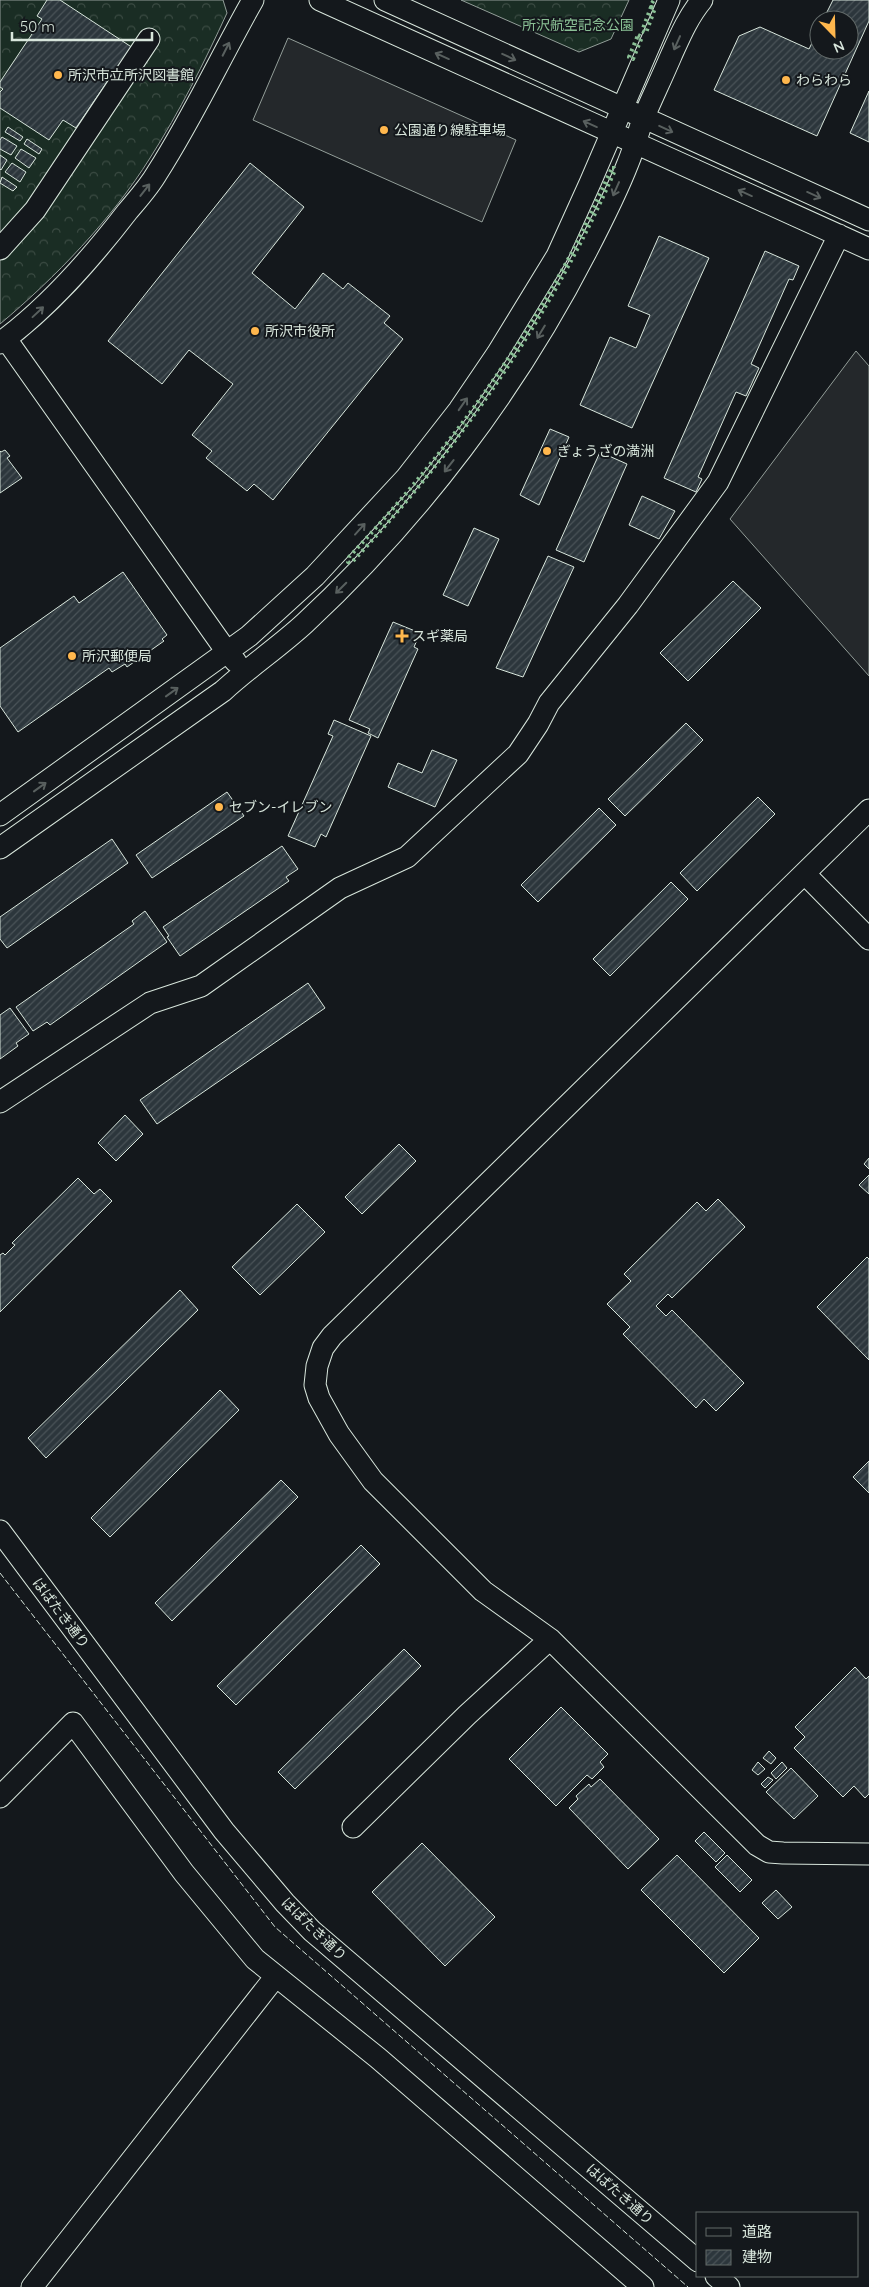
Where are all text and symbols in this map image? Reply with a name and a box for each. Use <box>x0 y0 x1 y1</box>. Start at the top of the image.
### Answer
scale bar <box>12 10 152 42</box>
north arrow <box>809 10 859 60</box>
park label: 所沢航空記念公園 <box>522 16 634 34</box>
text: 50 m <box>20 17 55 36</box>
one-way arrow <box>672 35 681 50</box>
text: N <box>831 37 847 57</box>
one-way arrow <box>221 42 231 57</box>
one-way arrow <box>435 51 450 61</box>
one-way arrow <box>501 52 516 62</box>
place label: 所沢市立所沢図書館 <box>68 66 194 84</box>
marker: 所沢市立所沢図書館 <box>52 69 64 81</box>
place label: わらわら <box>796 71 852 89</box>
marker: わらわら <box>780 74 792 86</box>
one-way arrow <box>583 118 598 128</box>
place label: 公園通り線駐車場 <box>394 121 506 139</box>
marker: 公園通り線駐車場 <box>378 124 390 136</box>
one-way arrow <box>658 124 673 134</box>
one-way arrow <box>611 181 621 196</box>
one-way arrow <box>139 184 150 197</box>
one-way arrow <box>738 188 753 197</box>
one-way arrow <box>806 191 821 201</box>
one-way arrow <box>31 306 44 318</box>
place label: 所沢市役所 <box>265 322 335 340</box>
marker: 所沢市役所 <box>249 325 261 337</box>
one-way arrow <box>535 325 545 339</box>
one-way arrow <box>458 397 468 411</box>
place label: ぎょうざの満洲 <box>557 442 654 460</box>
marker: ぎょうざの満洲 <box>541 445 553 457</box>
one-way arrow <box>443 459 454 472</box>
one-way arrow <box>355 523 366 536</box>
one-way arrow <box>335 581 347 594</box>
place label: スギ薬局 <box>412 627 468 645</box>
marker: スギ薬局 <box>396 630 408 642</box>
place label: 所沢郵便局 <box>82 647 152 665</box>
marker: 所沢郵便局 <box>66 650 78 662</box>
one-way arrow <box>165 687 178 698</box>
one-way arrow <box>33 782 47 792</box>
place label: セブン-イレブン <box>229 798 332 816</box>
marker: セブン-イレブン <box>213 801 225 813</box>
street label: はばたき通り <box>29 1574 93 1652</box>
street label: はばたき通り <box>278 1893 350 1965</box>
street label: はばたき通り <box>582 2160 658 2228</box>
legend <box>696 2212 859 2277</box>
text: 道路 <box>742 2222 772 2241</box>
text: 建物 <box>742 2247 772 2266</box>

